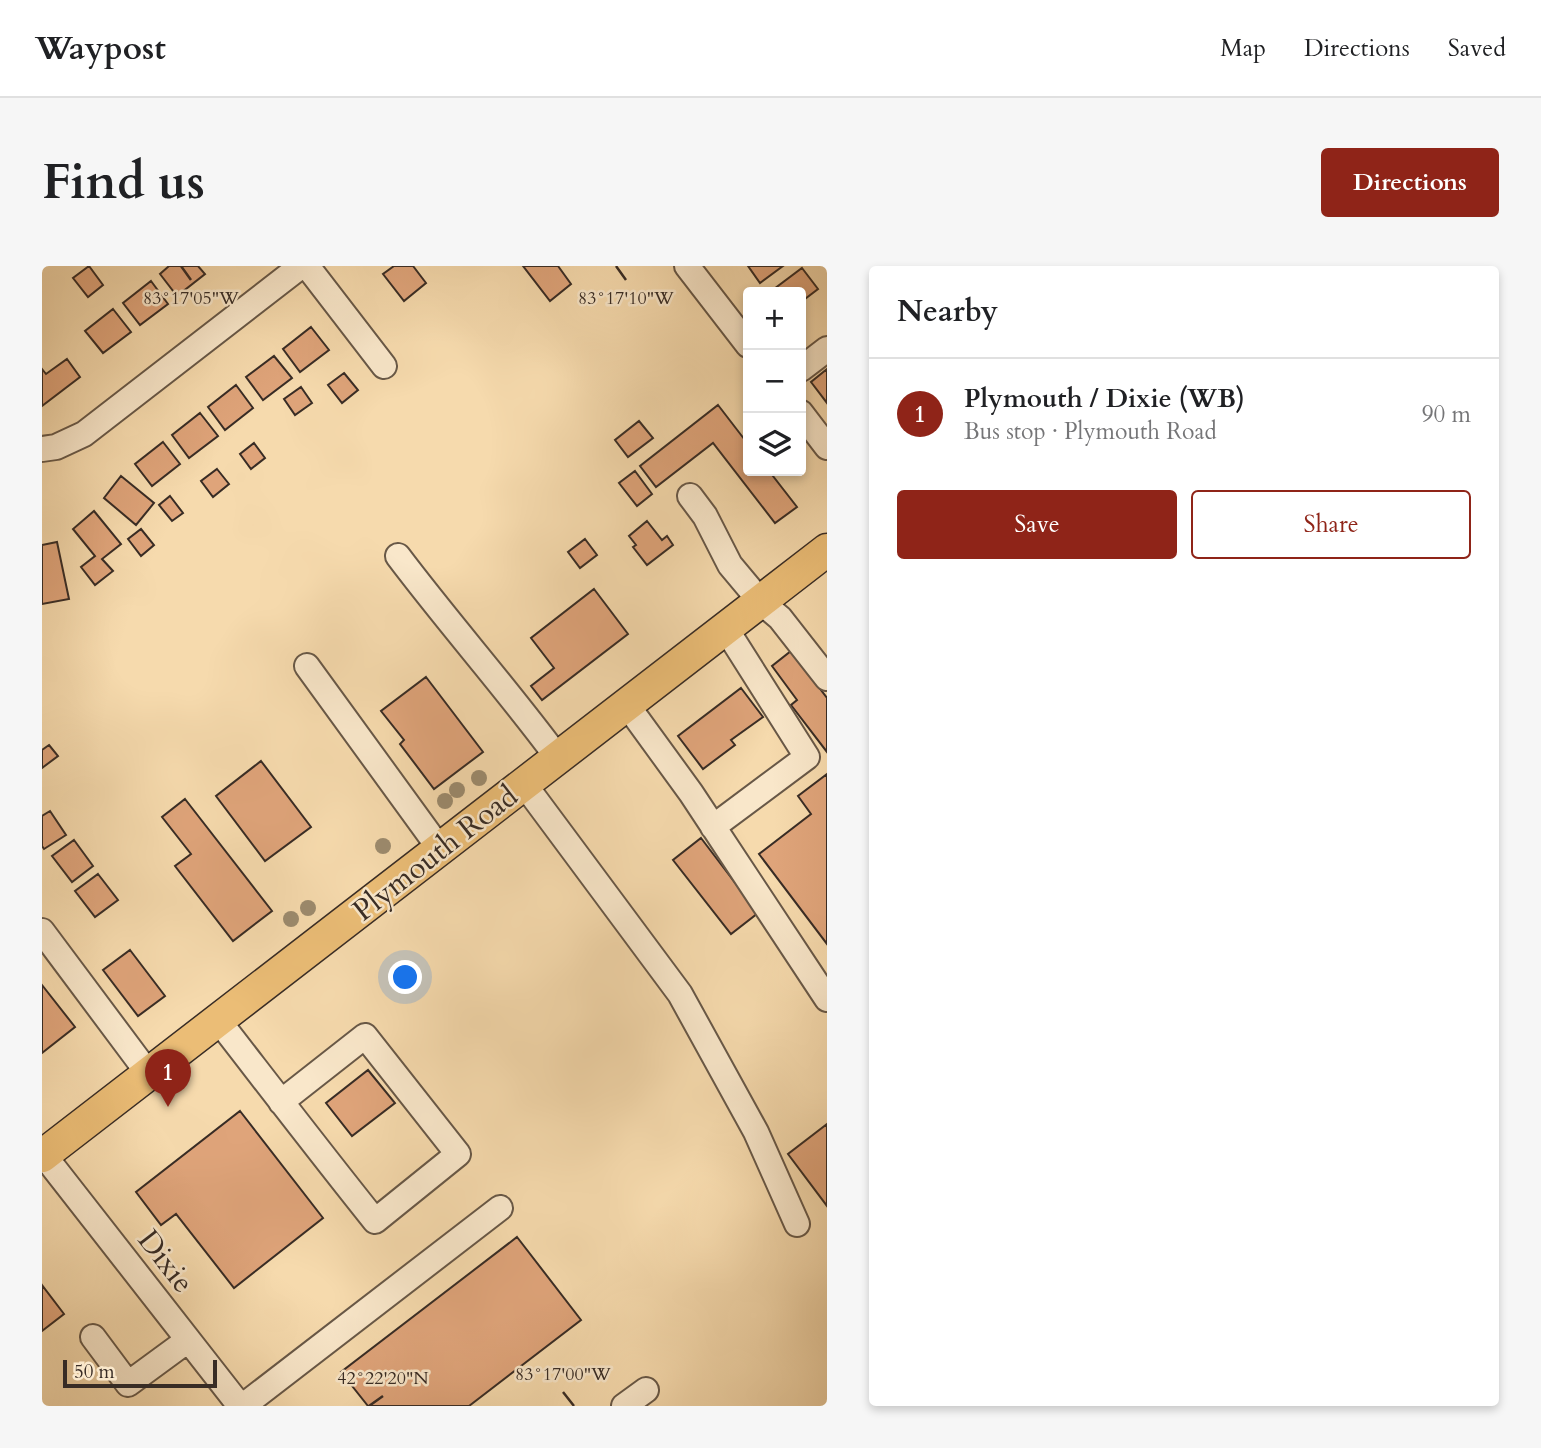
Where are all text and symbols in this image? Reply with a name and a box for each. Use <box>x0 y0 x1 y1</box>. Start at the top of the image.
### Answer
text: Waypost <box>35 26 166 71</box>
text: Map <box>1220 32 1266 65</box>
text: Directions <box>1304 32 1410 65</box>
text: Saved <box>1448 32 1506 65</box>
button: Directions <box>1321 148 1499 217</box>
text: Find us <box>42 149 205 216</box>
text: 83°17'05"W <box>143 286 239 311</box>
text: 83°17'10"W <box>578 286 674 311</box>
map controls <box>743 287 806 476</box>
button: + <box>743 287 806 350</box>
text: Nearby <box>897 291 998 332</box>
button: − <box>743 350 806 413</box>
text: Plymouth / Dixie (WB) <box>964 381 1245 416</box>
text: 1 <box>914 399 926 430</box>
text: 90 m <box>1422 399 1471 430</box>
button: layers <box>743 413 806 476</box>
text: Bus stop · Plymouth Road <box>964 416 1217 447</box>
button: Save <box>897 490 1177 559</box>
button: Share <box>1191 490 1471 559</box>
street label: Plymouth Road <box>344 776 526 931</box>
your location <box>388 960 422 994</box>
pin: 1 <box>145 1049 191 1107</box>
street label: Dixie <box>128 1221 203 1301</box>
scale bar <box>63 1357 217 1389</box>
text: 50 m <box>74 1359 115 1385</box>
text: 83°17'00"W <box>515 1362 611 1387</box>
text: 42°22'20"N <box>337 1366 429 1391</box>

